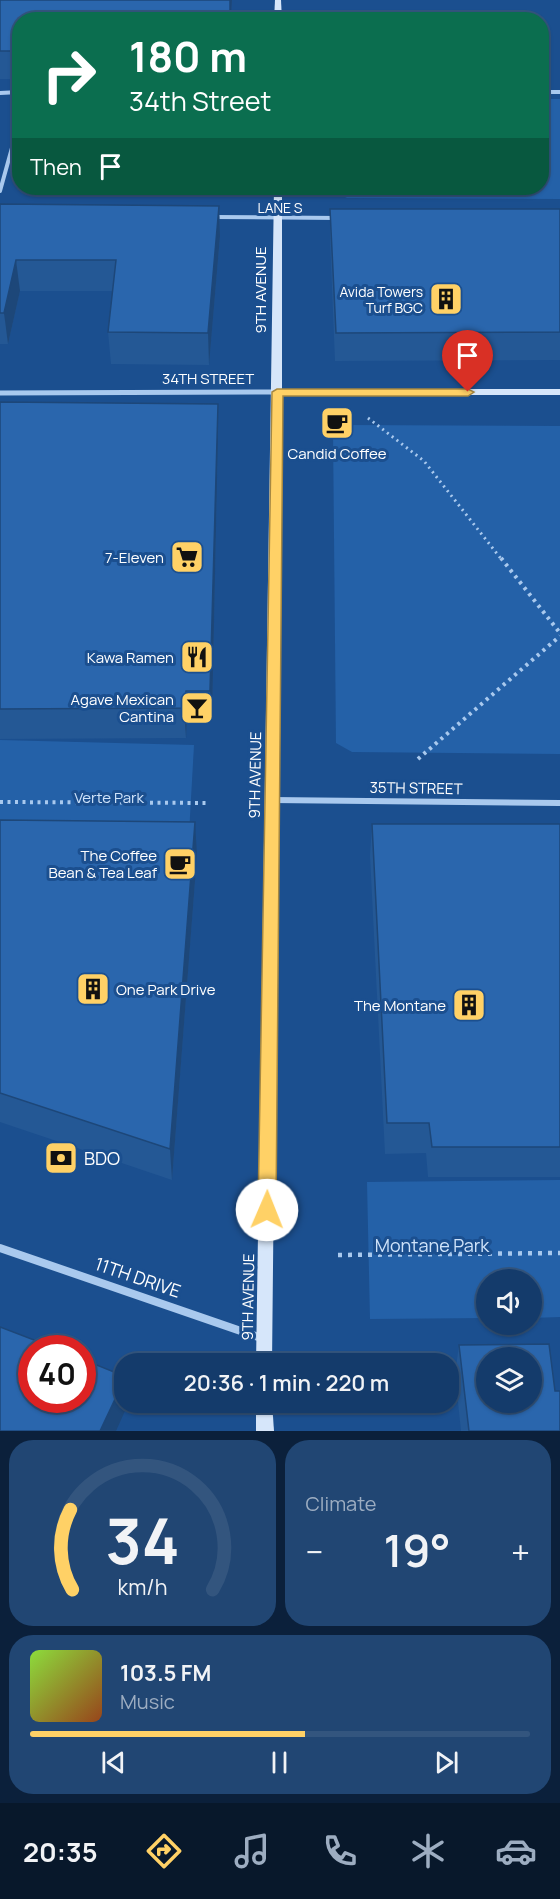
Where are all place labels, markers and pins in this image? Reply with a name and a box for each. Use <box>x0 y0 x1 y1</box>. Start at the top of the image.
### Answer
building icon: Avida Towers Turf BGC <box>428 281 464 317</box>
place label: Avida Towers Turf BGC <box>339 282 423 317</box>
pin <box>442 330 493 392</box>
cafe icon: Candid Coffee <box>319 405 355 441</box>
place label: Candid Coffee <box>288 443 387 464</box>
supermarket icon: 7-Eleven <box>169 539 205 575</box>
place label: 7-Eleven <box>105 547 164 568</box>
restaurant icon: Kawa Ramen <box>179 639 215 675</box>
place label: Kawa Ramen <box>87 647 174 668</box>
place label: Agave Mexican Cantina <box>71 689 174 727</box>
bar icon: Agave Mexican Cantina <box>179 690 215 726</box>
place label: The Coffee Bean & Tea Leaf <box>49 845 158 883</box>
cafe icon: The Coffee Bean & Tea Leaf <box>162 846 198 882</box>
building icon: One Park Drive <box>75 971 111 1007</box>
place label: One Park Drive <box>116 979 216 1000</box>
building icon: The Montane <box>451 987 487 1023</box>
place label: The Montane <box>354 995 446 1016</box>
bank icon: BDO <box>43 1140 79 1176</box>
place label: BDO <box>84 1146 120 1170</box>

